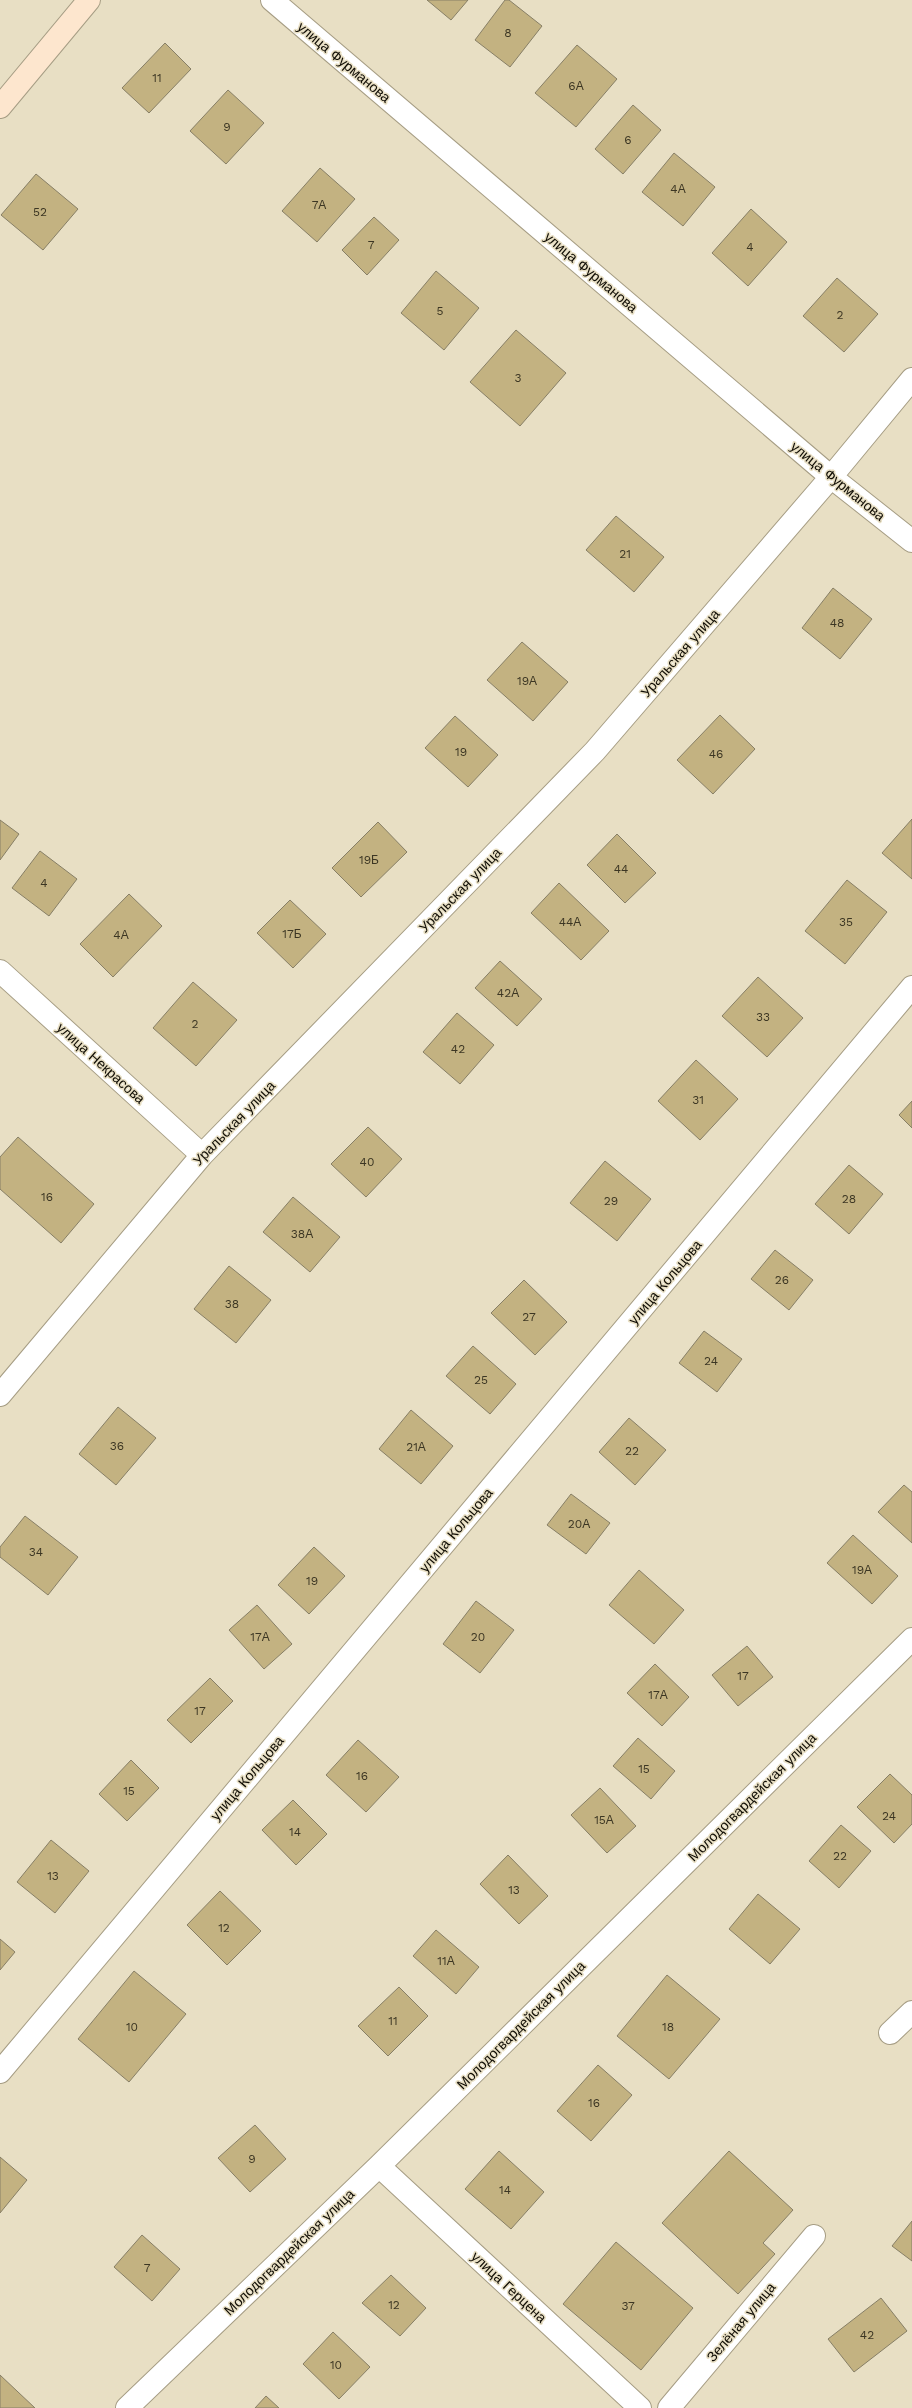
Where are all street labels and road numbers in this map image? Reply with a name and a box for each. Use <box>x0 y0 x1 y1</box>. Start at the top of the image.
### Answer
street label: улица Фурманова <box>294 18 394 106</box>
street label: улица Фурманова <box>541 228 641 316</box>
street label: улица Фурманова <box>788 438 888 524</box>
street label: Уральская улица <box>637 606 723 700</box>
street label: Уральская улица <box>416 844 505 936</box>
street label: улица Некрасова <box>54 1019 148 1107</box>
street label: Уральская улица <box>190 1077 279 1169</box>
street label: улица Кольцова <box>625 1236 705 1327</box>
street label: улица Кольцова <box>416 1484 496 1575</box>
street label: Молодогвардейская улица <box>685 1729 820 1864</box>
street label: улица Кольцова <box>207 1732 287 1823</box>
street label: Молодогвардейская улица <box>454 1957 589 2092</box>
street label: Молодогвардейская улица <box>221 2185 357 2318</box>
street label: улица Герцена <box>468 2248 550 2326</box>
street label: Зелёная улица <box>703 2279 779 2365</box>

